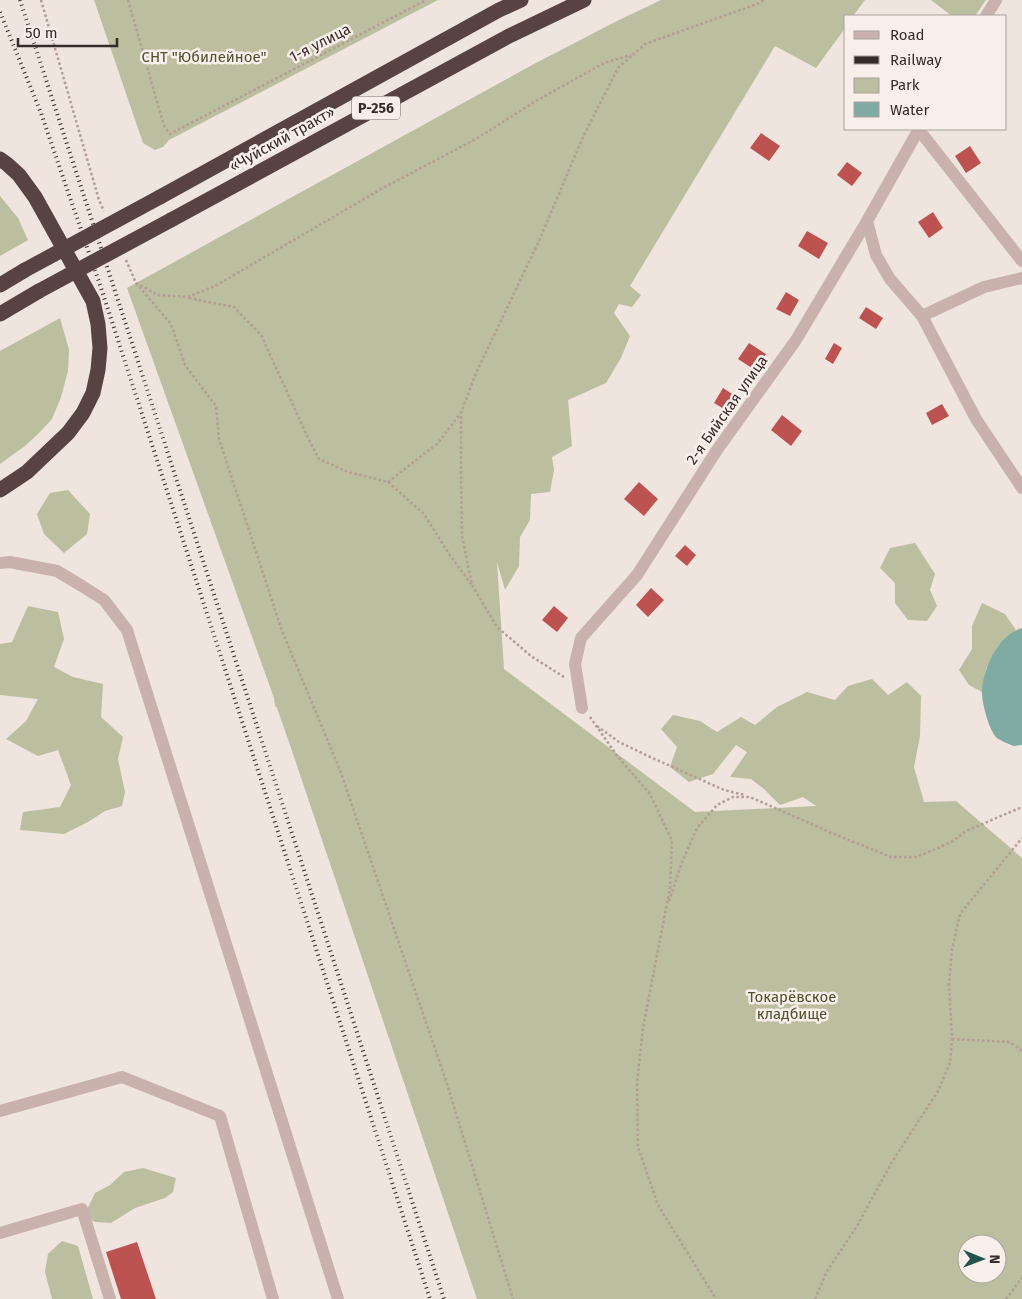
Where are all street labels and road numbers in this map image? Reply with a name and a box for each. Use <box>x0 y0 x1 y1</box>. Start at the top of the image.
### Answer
street label: 1-я улица <box>286 20 354 66</box>
road number: Р-256 <box>352 96 400 120</box>
street label: «Чуйский тракт» <box>226 103 338 175</box>
street label: 2-я Бийская улица <box>683 352 771 468</box>

